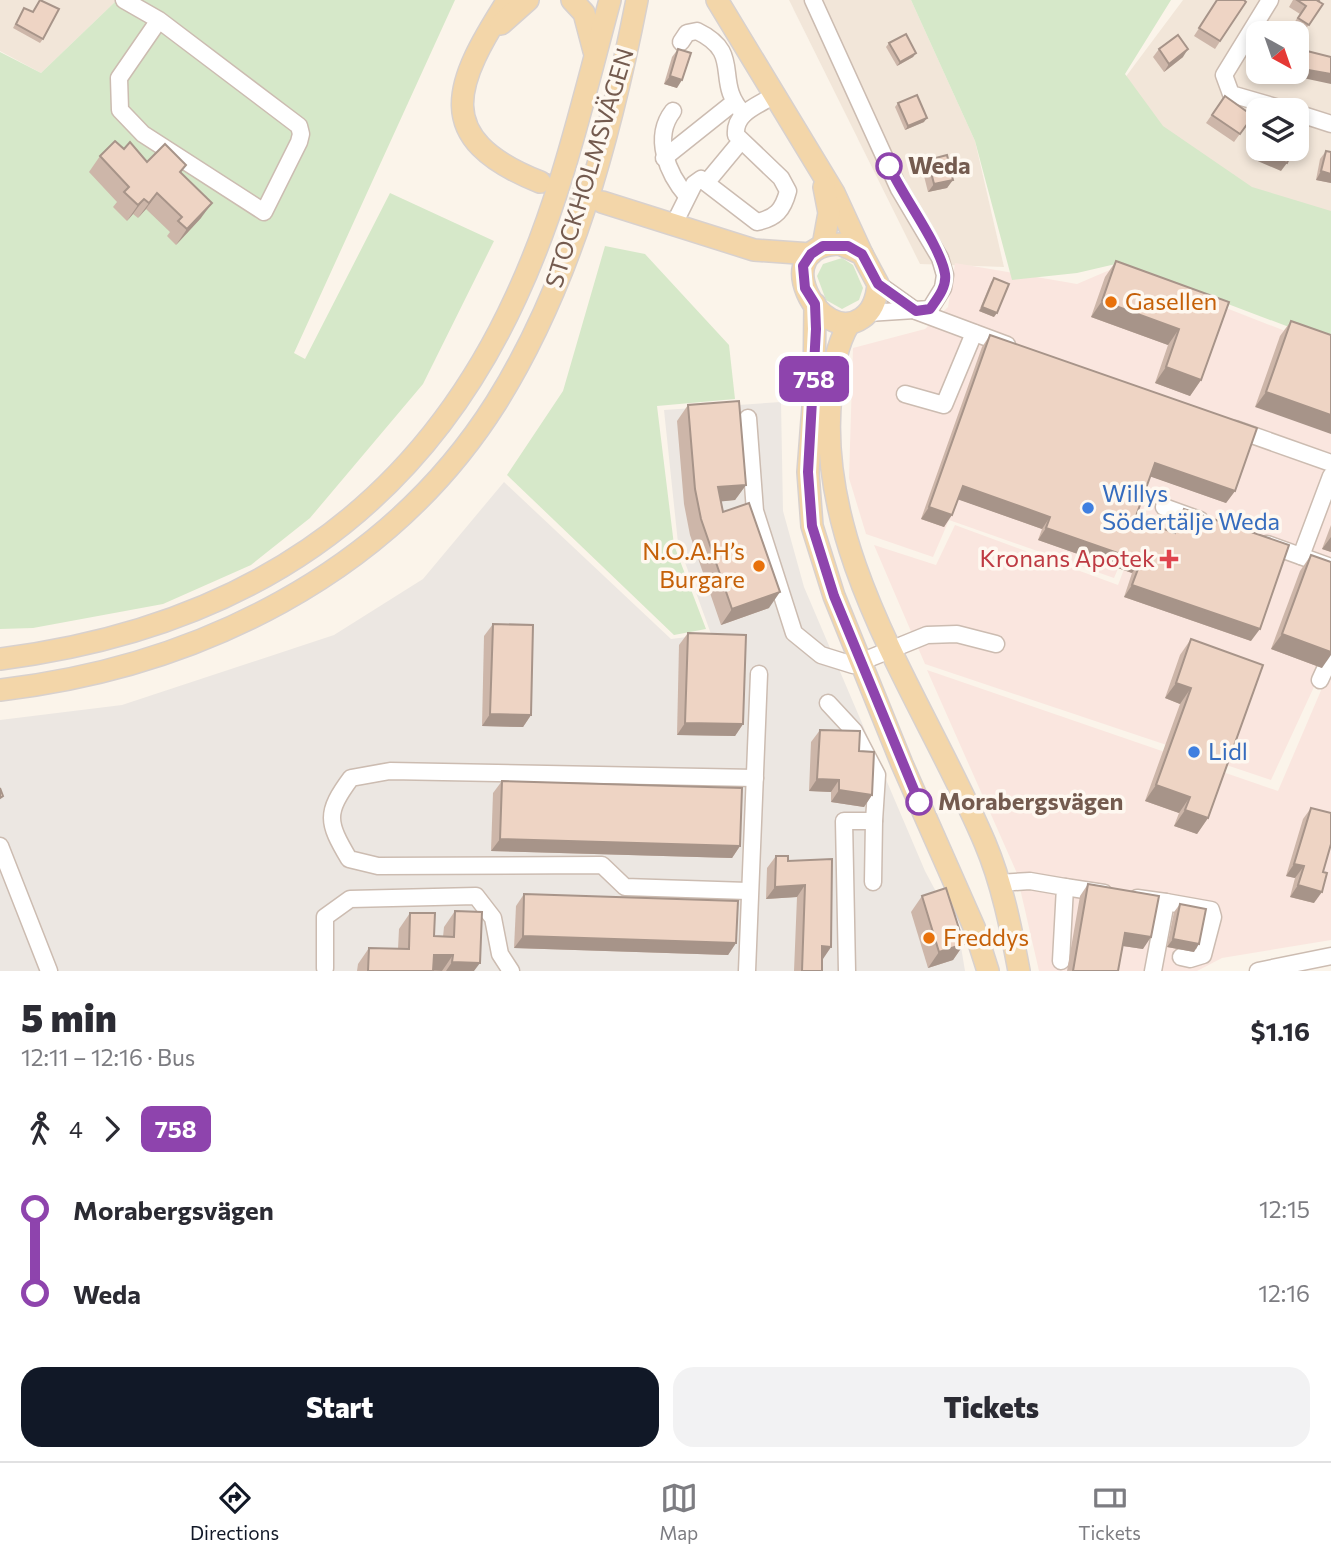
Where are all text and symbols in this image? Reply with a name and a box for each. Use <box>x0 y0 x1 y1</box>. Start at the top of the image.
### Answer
north arrow <box>1246 21 1309 84</box>
map controls <box>1246 21 1309 161</box>
street label: STOCKHOLMSVÄGEN <box>538 44 639 291</box>
button: layers <box>1246 98 1309 161</box>
place label: Weda <box>908 150 971 179</box>
marker: Weda <box>876 153 902 179</box>
place label: Gasellen <box>1125 286 1217 315</box>
marker: Gasellen <box>1103 294 1119 310</box>
line badge: 758 <box>774 356 854 402</box>
text: 758 <box>793 364 835 393</box>
place label: Willys Södertälje Weda <box>1102 478 1280 535</box>
marker: Willys Södertälje Weda <box>1080 500 1096 516</box>
place label: N.O.A.H’s Burgare <box>642 536 745 593</box>
place label: Kronans Apotek <box>980 543 1155 572</box>
marker: Kronans Apotek <box>1161 551 1177 567</box>
marker: N.O.A.H’s Burgare <box>751 558 767 574</box>
place label: Lidl <box>1208 736 1248 765</box>
marker: Lidl <box>1186 744 1202 760</box>
place label: Morabergsvägen <box>938 786 1123 815</box>
marker: Morabergsvägen <box>906 789 932 815</box>
place label: Freddys <box>943 922 1029 951</box>
marker: Freddys <box>921 930 937 946</box>
text: 5 min <box>21 993 117 1040</box>
text: $1.16 <box>1251 1015 1310 1046</box>
text: 12:11 – 12:16 · Bus <box>21 1043 195 1071</box>
icon: walk <box>21 1110 59 1148</box>
icon: forward <box>93 1110 131 1148</box>
text: 758 <box>155 1114 197 1143</box>
text: 4 <box>69 1115 83 1143</box>
text: Morabergsvägen <box>73 1194 274 1225</box>
text: 12:15 <box>1259 1195 1310 1223</box>
text: Weda <box>73 1278 141 1309</box>
text: 12:16 <box>1258 1279 1310 1307</box>
button: Start <box>21 1367 659 1447</box>
button: Tickets <box>673 1367 1310 1447</box>
tab: Directions <box>190 1479 279 1544</box>
tab: Map <box>659 1479 698 1544</box>
tab: Tickets <box>1078 1479 1141 1544</box>

